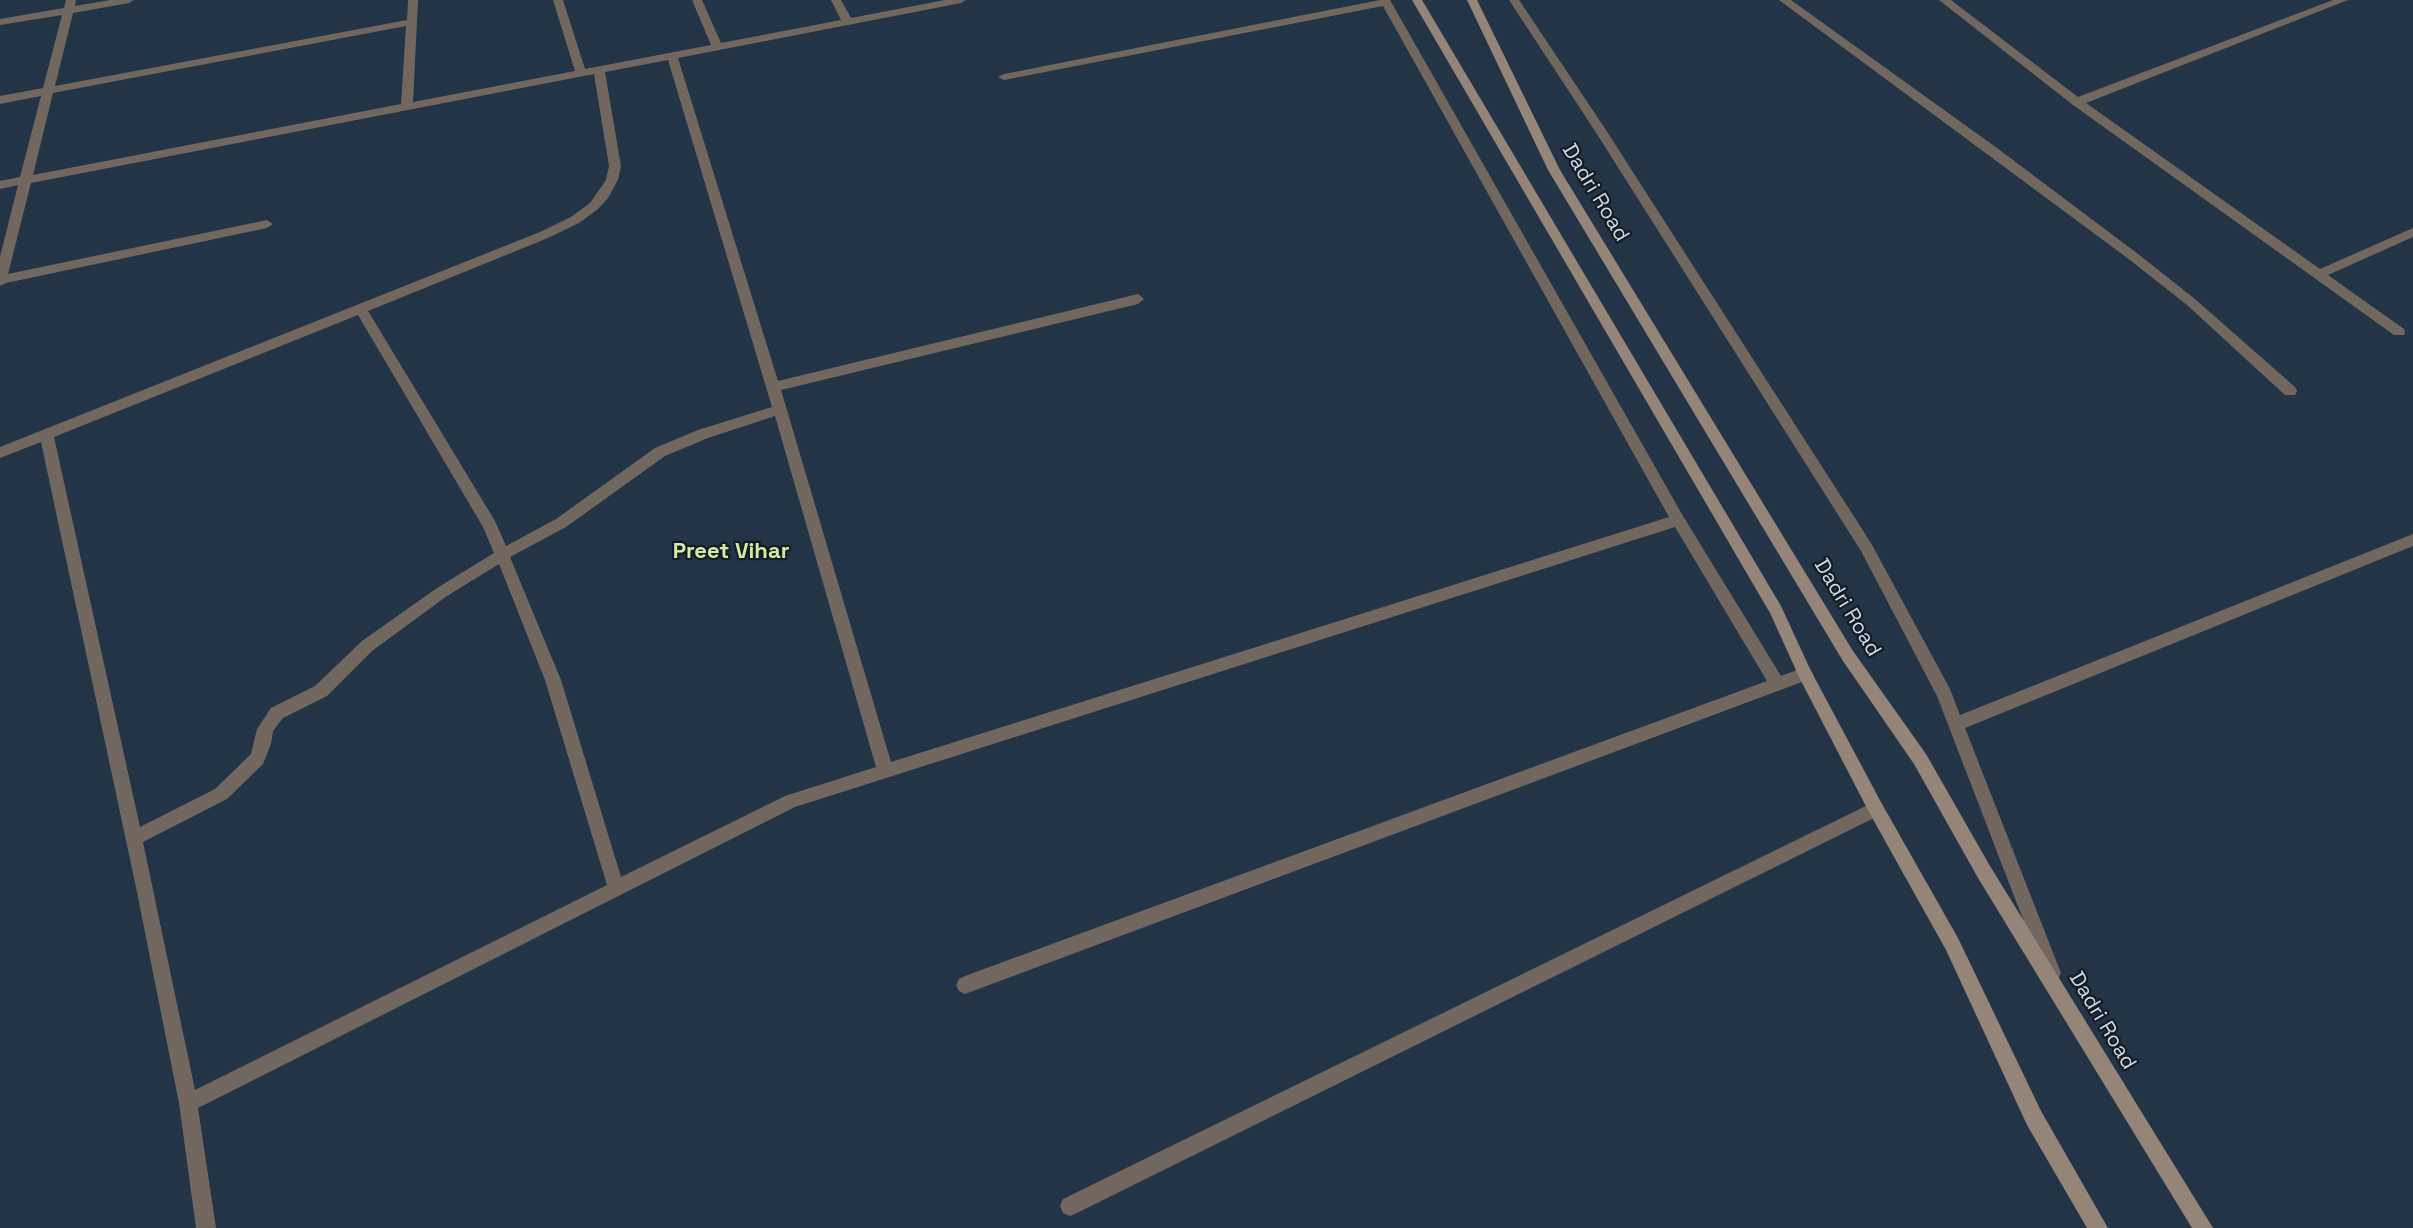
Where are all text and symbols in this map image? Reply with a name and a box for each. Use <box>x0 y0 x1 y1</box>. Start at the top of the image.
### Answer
street label: Dadri Road <box>1556 140 1634 246</box>
district label: Preet Vihar <box>673 539 789 565</box>
street label: Dadri Road <box>1808 555 1886 661</box>
street label: Dadri Road <box>2063 968 2141 1074</box>

